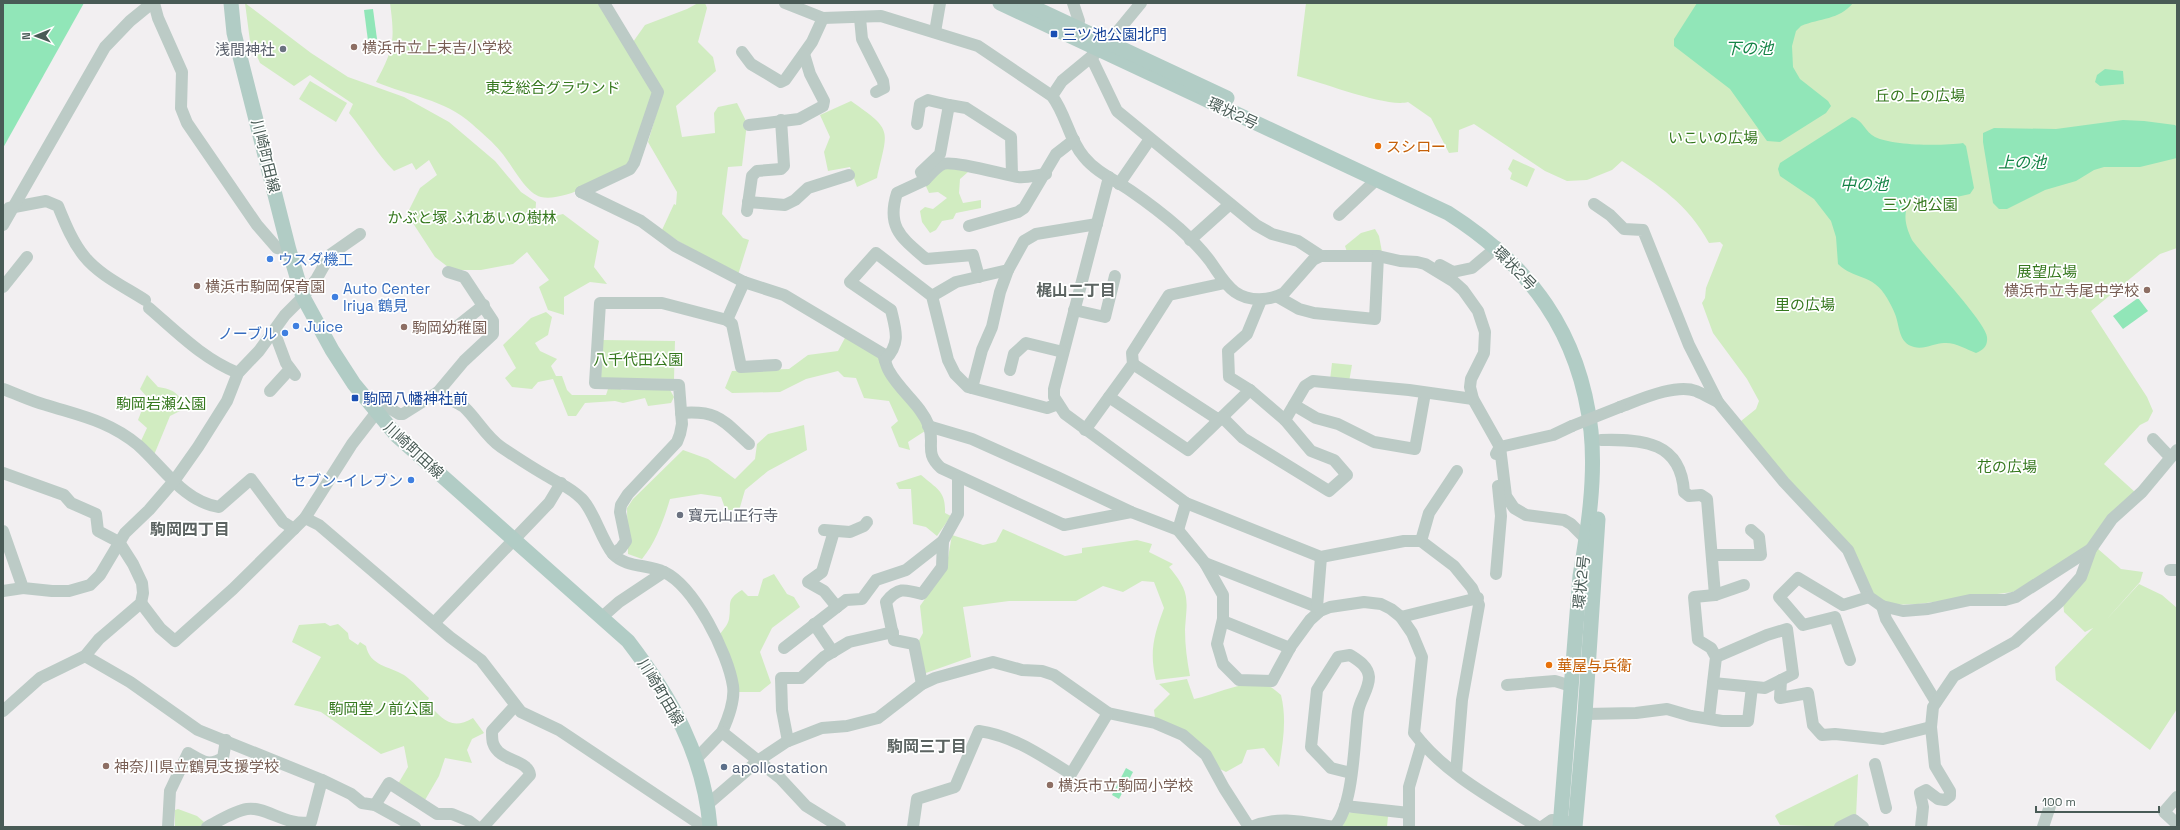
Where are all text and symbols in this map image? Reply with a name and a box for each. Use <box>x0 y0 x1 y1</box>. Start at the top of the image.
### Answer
north arrow <box>16 16 56 56</box>
place label: 三ツ池公園北門 <box>1062 25 1167 44</box>
marker: 三ツ池公園北門 <box>1049 29 1059 39</box>
text: N <box>19 32 33 40</box>
place label: 横浜市立上末吉小学校 <box>362 38 512 57</box>
water label: 下の池 <box>1725 38 1775 59</box>
place label: 浅間神社 <box>215 40 275 59</box>
marker: 横浜市立上末吉小学校 <box>349 42 359 52</box>
marker: 浅間神社 <box>278 44 288 54</box>
park label: 東芝総合グラウンド <box>485 78 621 97</box>
park label: 丘の上の広場 <box>1875 86 1965 105</box>
street label: 環状2号 <box>1204 93 1262 133</box>
street label: 川崎町田線 <box>248 117 284 195</box>
park label: いこいの広場 <box>1668 128 1758 147</box>
place label: スシロー <box>1386 137 1446 156</box>
marker: スシロー <box>1373 141 1383 151</box>
water label: 上の池 <box>1998 152 2048 173</box>
water label: 中の池 <box>1840 174 1890 195</box>
park label: 三ツ池公園 <box>1882 195 1958 214</box>
park label: かぶと塚 ふれあいの樹林 <box>388 208 556 227</box>
street label: 環状2号 <box>1489 242 1541 294</box>
place label: ウスダ機工 <box>278 250 353 269</box>
marker: ウスダ機工 <box>265 254 275 264</box>
park label: 展望広場 <box>2017 262 2077 281</box>
place label: 横浜市駒岡保育園 <box>205 277 325 296</box>
place label: Auto Center Iriya 鶴見 <box>343 279 430 315</box>
district label: 梶山二丁目 <box>1036 280 1116 301</box>
marker: 横浜市駒岡保育園 <box>192 281 202 291</box>
place label: 横浜市立寺尾中学校 <box>2004 281 2139 300</box>
marker: 横浜市立寺尾中学校 <box>2142 285 2152 295</box>
marker: Auto Center Iriya 鶴見 <box>330 292 340 302</box>
park label: 里の広場 <box>1775 295 1835 314</box>
place label: Juice <box>304 317 343 336</box>
place label: 駒岡幼稚園 <box>412 318 487 337</box>
marker: Juice <box>291 321 301 331</box>
marker: 駒岡幼稚園 <box>399 322 409 332</box>
place label: ノーブル <box>218 324 277 343</box>
marker: ノーブル <box>280 328 290 338</box>
park label: 八千代田公園 <box>593 350 683 369</box>
place label: 駒岡八幡神社前 <box>363 389 468 408</box>
marker: 駒岡八幡神社前 <box>350 393 360 403</box>
park label: 駒岡岩瀬公園 <box>116 394 206 413</box>
street label: 川崎町田線 <box>380 417 448 483</box>
park label: 花の広場 <box>1977 457 2037 476</box>
place label: セブン-イレブン <box>291 471 403 490</box>
marker: セブン-イレブン <box>406 475 416 485</box>
place label: 寶元山正行寺 <box>688 506 778 525</box>
marker: 寶元山正行寺 <box>675 510 685 520</box>
district label: 駒岡四丁目 <box>150 519 230 540</box>
street label: 環状2号 <box>1569 554 1593 610</box>
street label: 川崎町田線 <box>634 655 688 729</box>
place label: 華屋与兵衛 <box>1557 656 1632 675</box>
marker: 華屋与兵衛 <box>1544 660 1554 670</box>
park label: 駒岡堂ノ前公園 <box>328 699 434 718</box>
district label: 駒岡三丁目 <box>887 736 967 757</box>
place label: 神奈川県立鶴見支援学校 <box>114 757 279 776</box>
place label: apollostation <box>732 758 828 777</box>
marker: 神奈川県立鶴見支援学校 <box>101 761 111 771</box>
marker: apollostation <box>719 762 729 772</box>
place label: 横浜市立駒岡小学校 <box>1058 776 1193 795</box>
marker: 横浜市立駒岡小学校 <box>1045 780 1055 790</box>
scale bar <box>2036 788 2159 814</box>
text: 100 m <box>2042 794 2076 810</box>

